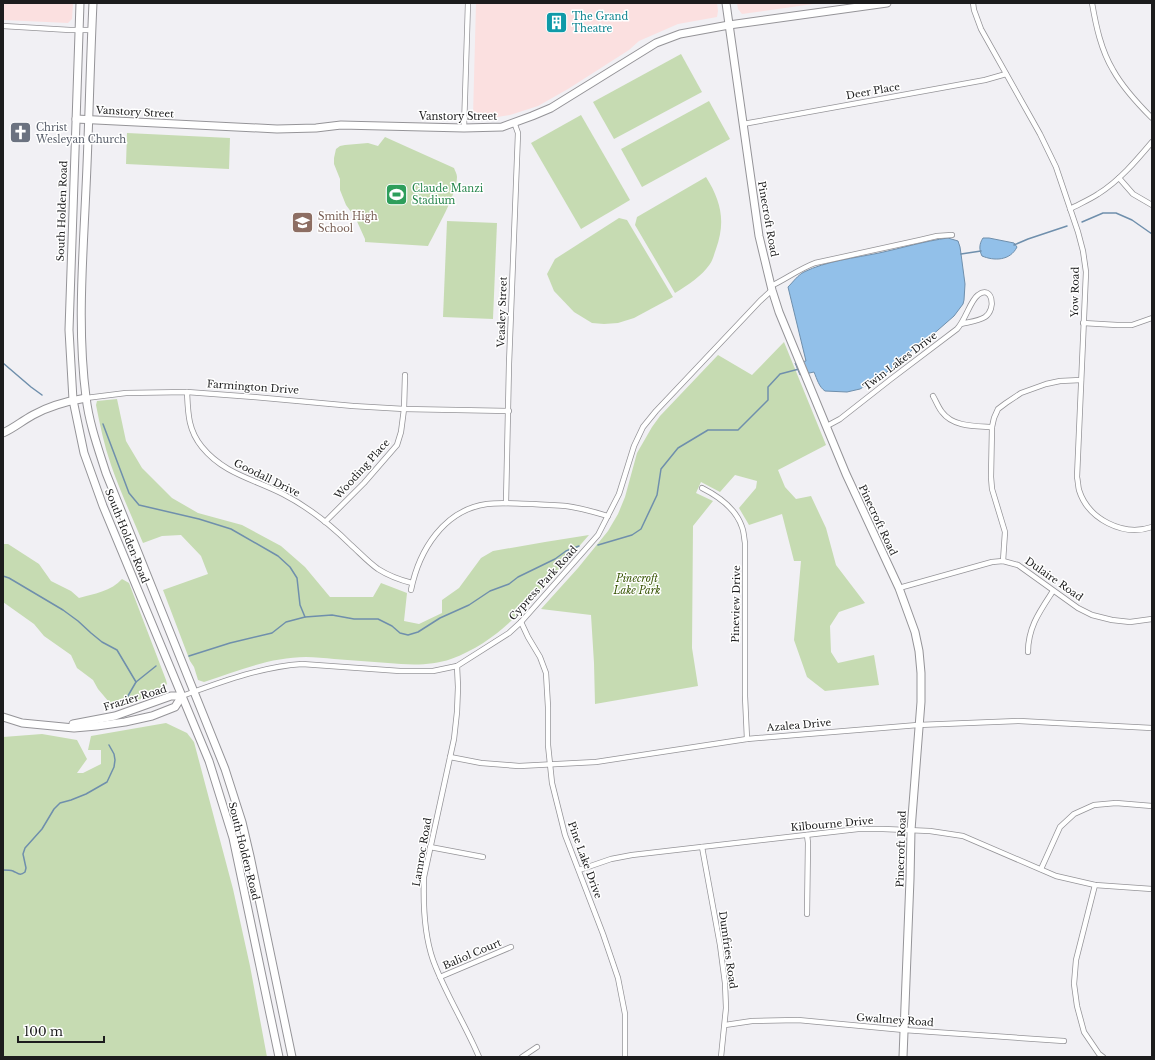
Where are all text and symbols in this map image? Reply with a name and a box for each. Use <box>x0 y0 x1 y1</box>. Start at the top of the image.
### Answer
building icon: The Grand Theatre <box>543 9 569 35</box>
place label: The Grand Theatre <box>572 10 628 35</box>
street label: Deer Place <box>845 80 901 102</box>
street label: Vanstory Street <box>95 103 174 121</box>
street label: Vanstory Street <box>418 110 497 123</box>
church icon: Christ Wesleyan Church <box>7 120 33 146</box>
place label: Christ Wesleyan Church <box>35 121 126 146</box>
street label: South Holden Road <box>54 160 70 262</box>
street label: Pinecroft Road <box>755 180 781 258</box>
sports icon: Claude Manzi Stadium <box>384 181 410 207</box>
place label: Claude Manzi Stadium <box>412 182 484 207</box>
school or university icon: Smith High School <box>289 209 315 235</box>
place label: Smith High School <box>318 210 378 235</box>
street label: Yow Road <box>1068 266 1082 318</box>
street label: Veasley Street <box>494 276 510 349</box>
street label: Twin Lakes Drive <box>860 329 940 393</box>
street label: Farmington Drive <box>206 377 300 397</box>
street label: Wooding Place <box>331 436 393 503</box>
street label: Goodall Drive <box>232 456 302 500</box>
street label: Pinecroft Road <box>856 482 900 558</box>
street label: South Holden Road <box>102 487 152 585</box>
street label: Cypress Park Road <box>506 543 580 623</box>
street label: Dulaire Road <box>1023 554 1086 604</box>
street label: Pineview Drive <box>729 565 743 643</box>
park label: Pinecroft Lake Park <box>613 572 660 597</box>
street label: Frazier Road <box>102 682 169 714</box>
street label: Azalea Drive <box>765 716 832 734</box>
street label: South Holden Road <box>225 801 263 902</box>
street label: Pinecroft Road <box>893 810 909 888</box>
street label: Kilbourne Drive <box>790 814 874 834</box>
street label: Lamroc Road <box>410 816 434 887</box>
street label: Pine Lake Drive <box>565 819 605 901</box>
street label: Dumfries Road <box>716 910 740 990</box>
street label: Baliol Court <box>441 936 503 972</box>
street label: Gwaltney Road <box>856 1011 934 1029</box>
scale bar <box>18 1018 104 1044</box>
text: 100 m <box>24 1024 63 1039</box>

